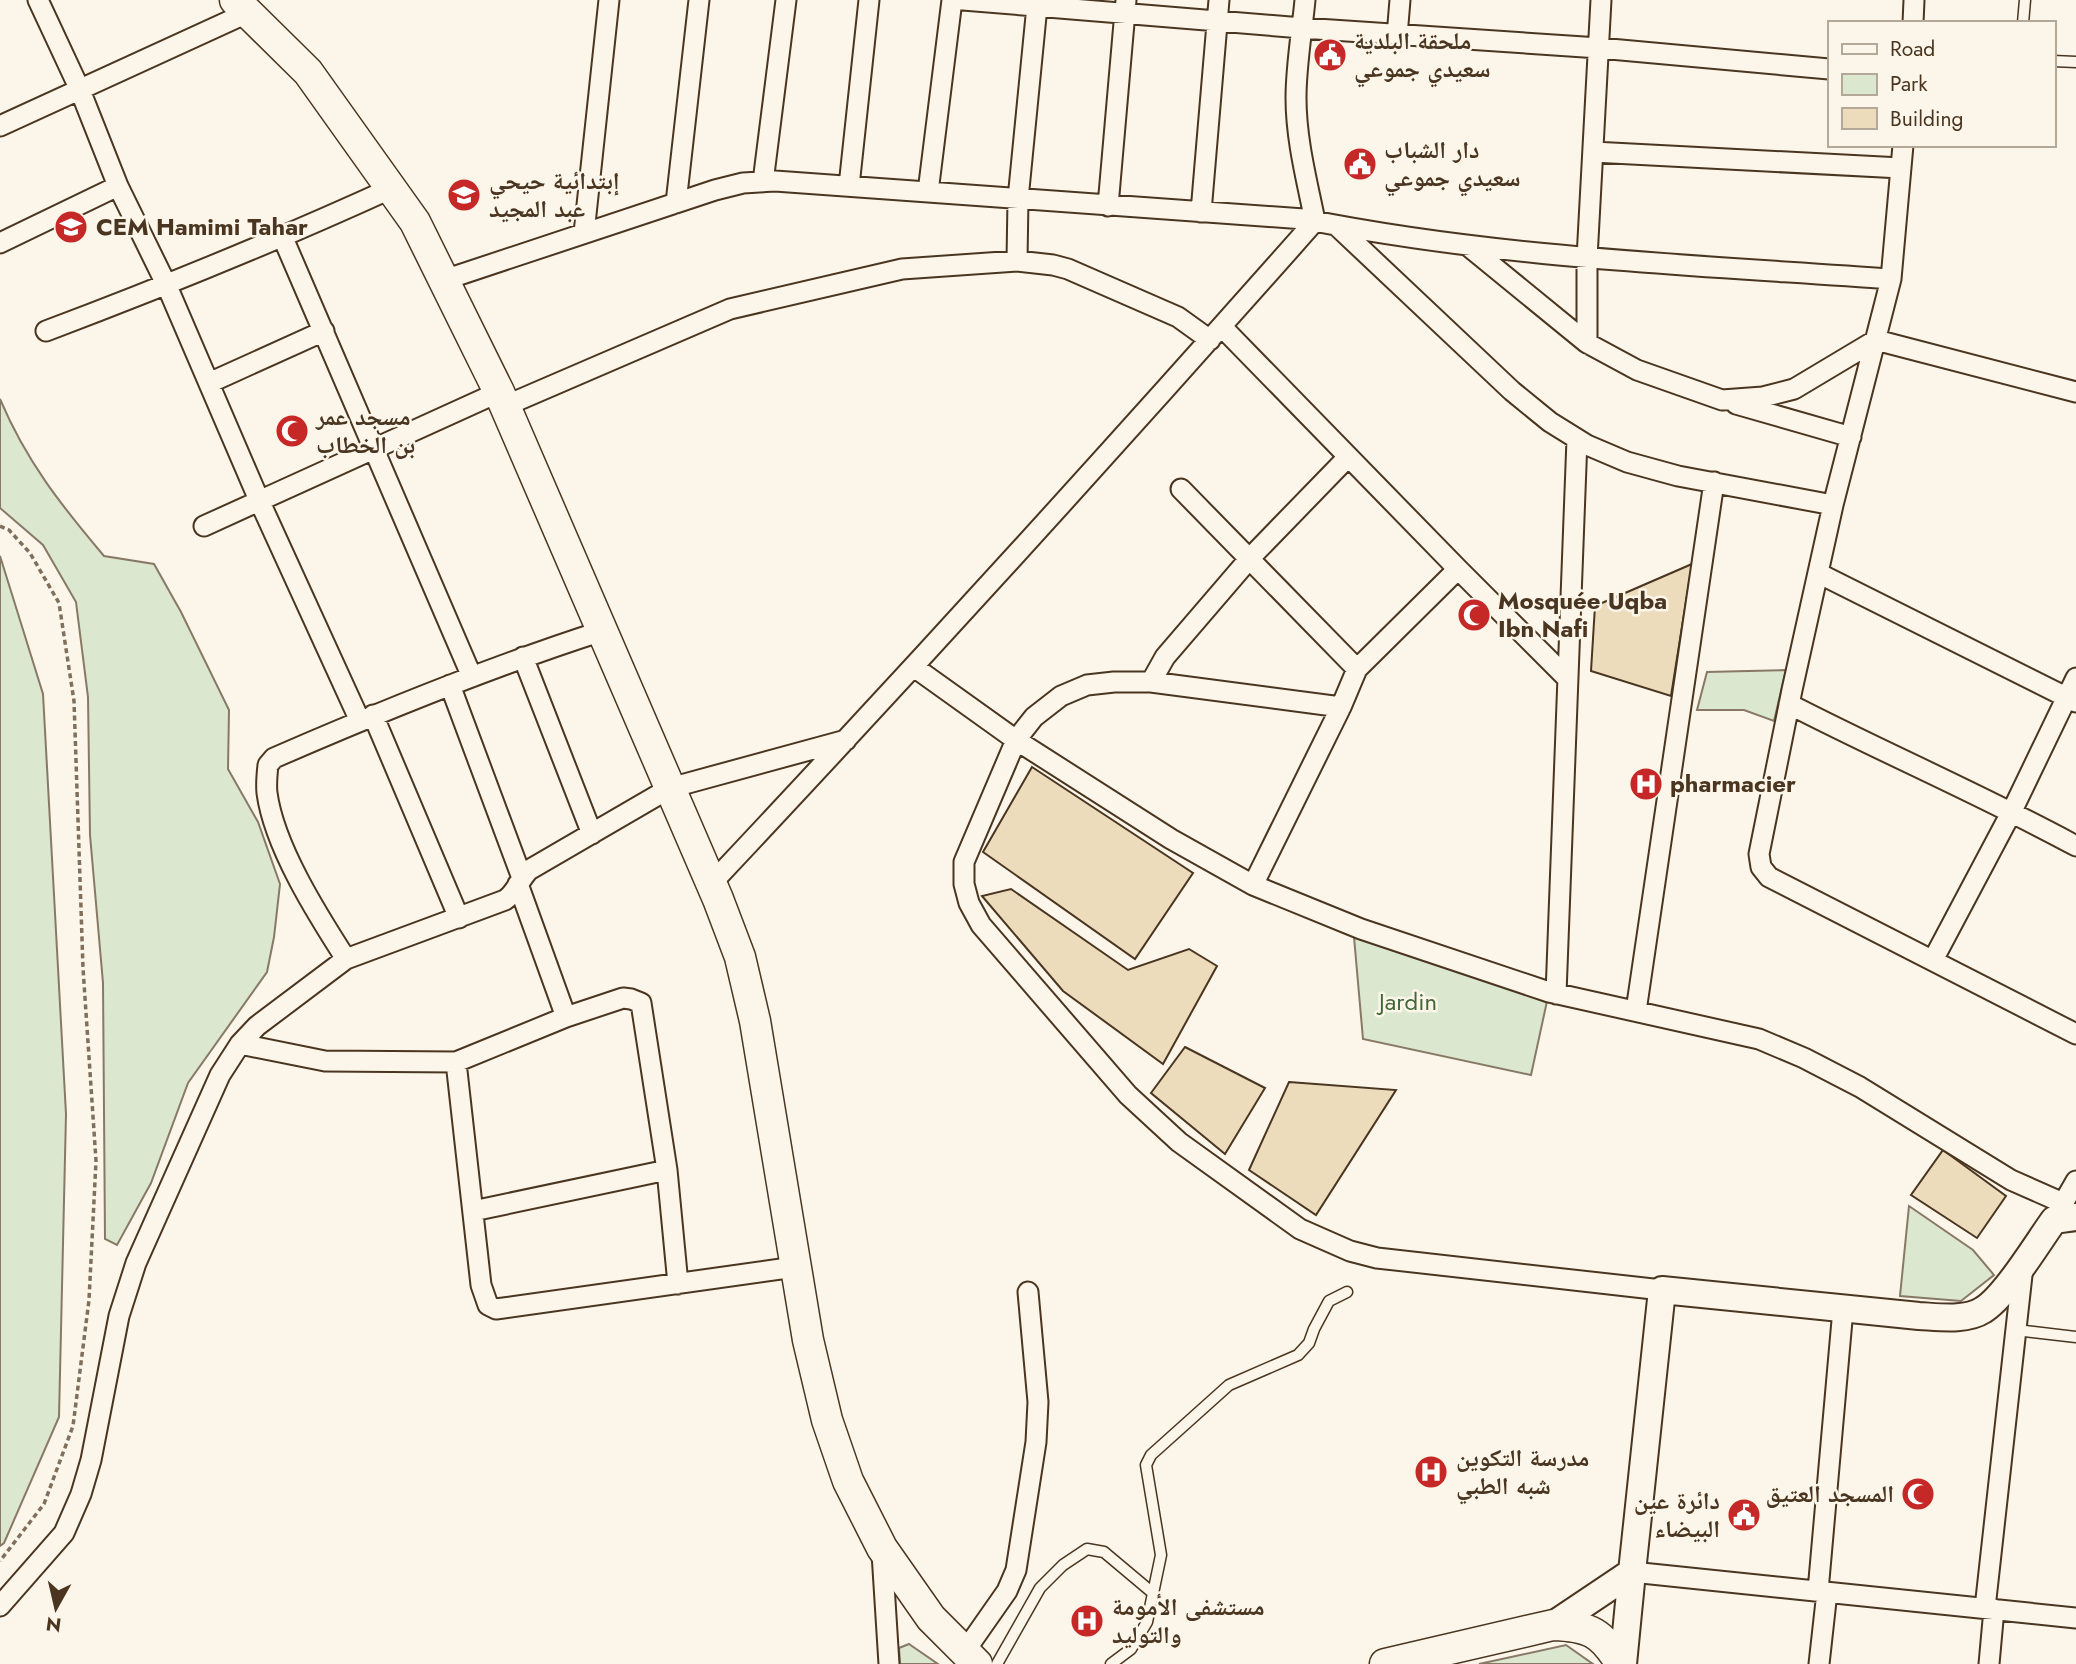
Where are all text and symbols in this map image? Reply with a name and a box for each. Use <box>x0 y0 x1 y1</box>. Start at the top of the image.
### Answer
legend <box>1828 21 2055 147</box>
place label: ملحقة البلدية سعيدي جموعي <box>1354 23 1490 88</box>
text: Road <box>1890 34 1935 64</box>
public building icon: ملحقة البلدية سعيدي جموعي <box>1311 36 1349 74</box>
text: Park <box>1890 69 1928 99</box>
text: Building <box>1890 104 1963 134</box>
place label: دار الشباب سعيدي جموعي <box>1384 132 1520 197</box>
public building icon: دار الشباب سعيدي جموعي <box>1341 145 1379 183</box>
place label: إبتدائية حيحي عبد المجيد <box>489 163 620 226</box>
school or university icon: إبتدائية حيحي عبد المجيد <box>445 176 483 214</box>
school or university icon: CEM Hamimi Tahar <box>52 208 90 246</box>
place label: CEM Hamimi Tahar <box>96 209 308 244</box>
place label: مسجد عمر بن الخطاب <box>315 399 415 462</box>
mosque icon: مسجد عمر بن الخطاب <box>273 412 311 450</box>
place label: Mosquée Uqba Ibn Nafi <box>1498 583 1667 646</box>
mosque icon: Mosquée Uqba Ibn Nafi <box>1455 596 1493 634</box>
hospital icon: pharmacier <box>1627 765 1665 803</box>
place label: pharmacier <box>1670 766 1796 801</box>
park label: Jardin <box>1376 984 1437 1019</box>
place label: مدرسة التكوين شبه الطبي <box>1456 1440 1589 1505</box>
hospital icon: مدرسة التكوين شبه الطبي <box>1412 1453 1450 1491</box>
mosque icon: المسجد العتيق <box>1899 1475 1937 1513</box>
place label: المسجد العتيق <box>1766 1476 1894 1511</box>
place label: دائرة عين البيضاء <box>1634 1483 1720 1546</box>
public building icon: دائرة عين البيضاء <box>1725 1496 1763 1534</box>
north arrow <box>21 1573 91 1643</box>
place label: مستشفى الأمومة والتوليد <box>1112 1589 1265 1652</box>
hospital icon: مستشفى الأمومة والتوليد <box>1068 1602 1106 1640</box>
text: N <box>44 1610 63 1639</box>

